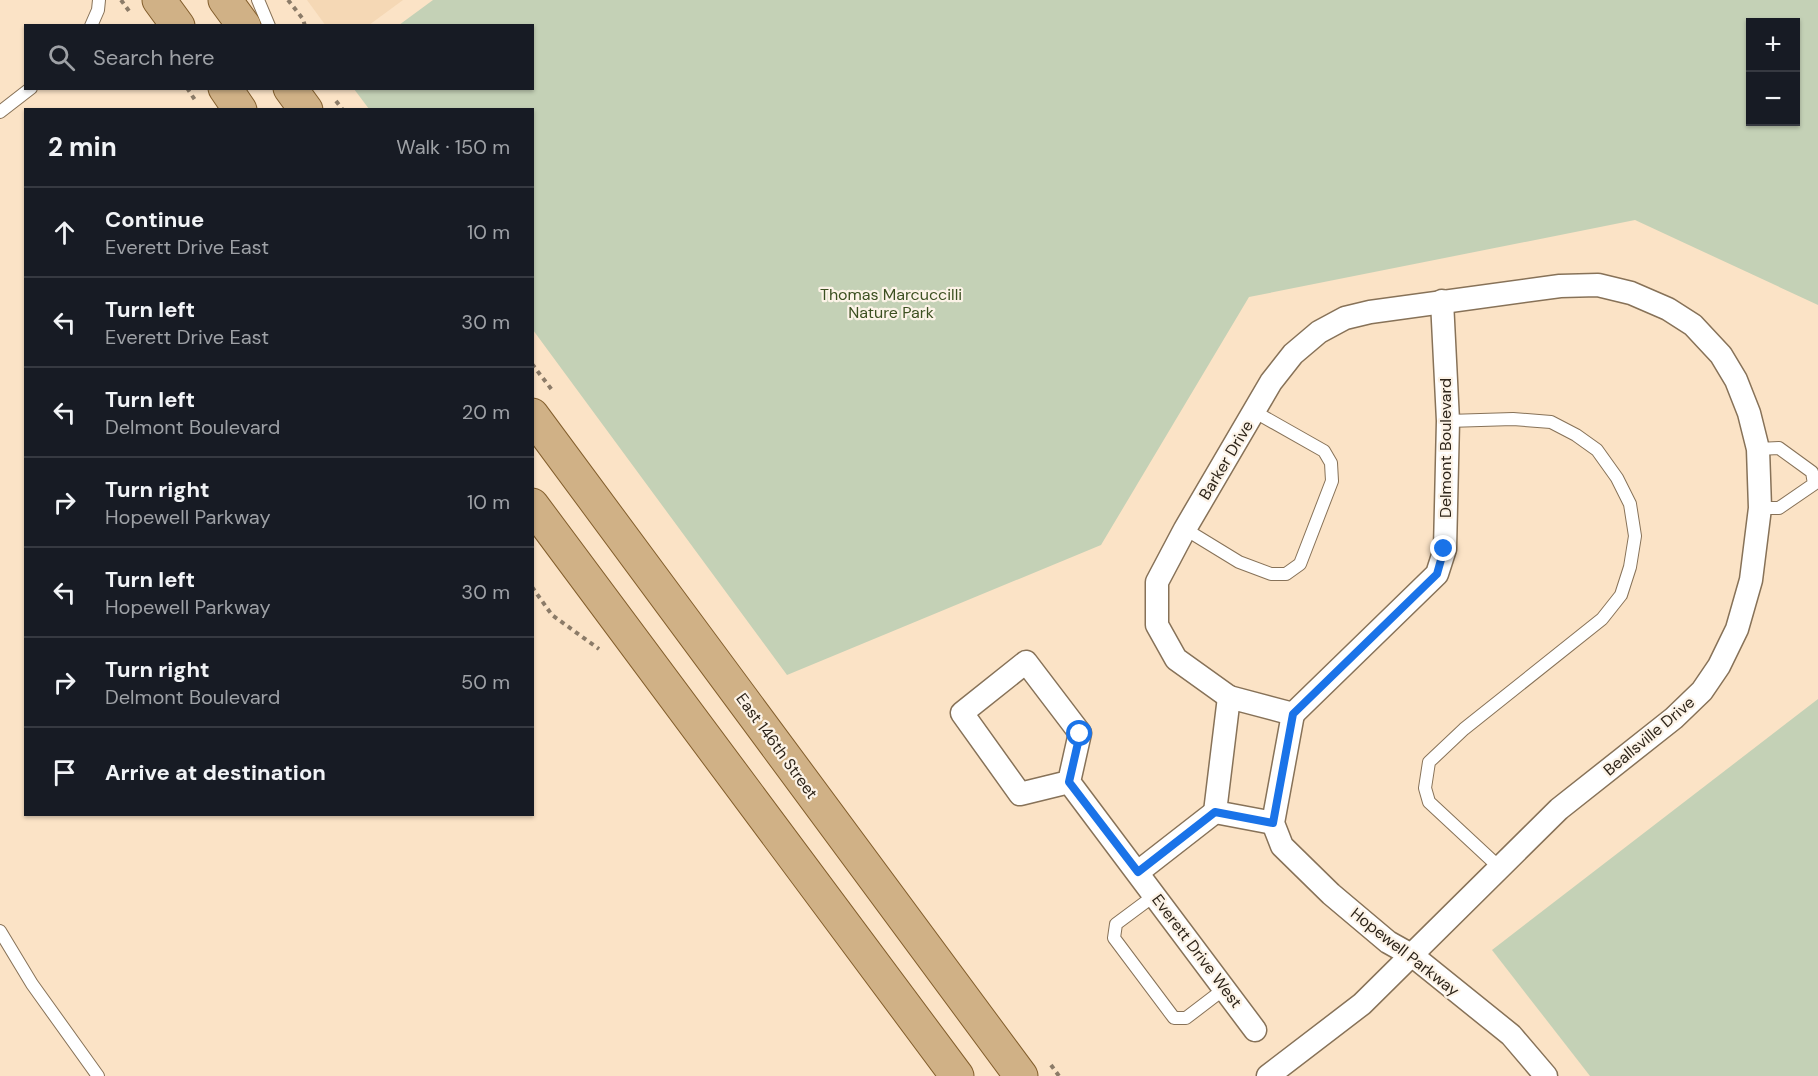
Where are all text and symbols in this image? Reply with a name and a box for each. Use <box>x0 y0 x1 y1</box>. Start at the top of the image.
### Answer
map controls <box>1746 18 1800 126</box>
button: + <box>1746 18 1800 72</box>
search box <box>24 24 534 90</box>
icon: search <box>45 41 78 74</box>
text: Search here <box>93 43 214 72</box>
button: − <box>1746 72 1800 126</box>
text: 2 min <box>48 130 117 164</box>
text: Walk · 150 m <box>396 134 510 160</box>
text: Continue <box>105 205 204 234</box>
icon: ahead <box>48 216 81 249</box>
text: 10 m <box>467 219 510 245</box>
text: Everett Drive East <box>105 234 269 260</box>
park label: Thomas Marcuccilli Nature Park <box>820 284 962 323</box>
text: Turn left <box>105 295 195 324</box>
icon: left <box>48 306 81 339</box>
text: 30 m <box>461 309 510 335</box>
text: Everett Drive East <box>105 324 269 350</box>
street label: Delmont Boulevard <box>1435 378 1456 518</box>
text: Turn left <box>105 385 195 414</box>
icon: left <box>48 396 81 429</box>
text: 20 m <box>462 399 510 425</box>
text: Delmont Boulevard <box>105 414 280 440</box>
street label: Barker Drive <box>1194 416 1258 504</box>
text: Turn right <box>105 475 210 504</box>
icon: right <box>48 486 81 519</box>
text: 10 m <box>467 489 510 515</box>
text: Hopewell Parkway <box>105 504 271 530</box>
route end <box>1430 535 1456 561</box>
text: Turn left <box>105 565 195 594</box>
icon: left <box>48 576 81 609</box>
text: 30 m <box>461 579 510 605</box>
text: Hopewell Parkway <box>105 594 271 620</box>
text: Turn right <box>105 655 210 684</box>
icon: right <box>48 666 81 699</box>
text: 50 m <box>461 669 510 695</box>
text: Delmont Boulevard <box>105 684 280 710</box>
street label: East 146th Street <box>732 689 822 803</box>
street label: Beallsville Drive <box>1599 692 1699 780</box>
route start <box>1066 720 1092 746</box>
icon: arrive <box>48 756 81 789</box>
text: Arrive at destination <box>105 758 326 787</box>
street label: Everett Drive West <box>1147 890 1247 1012</box>
street label: Hopewell Parkway <box>1346 903 1464 1001</box>

